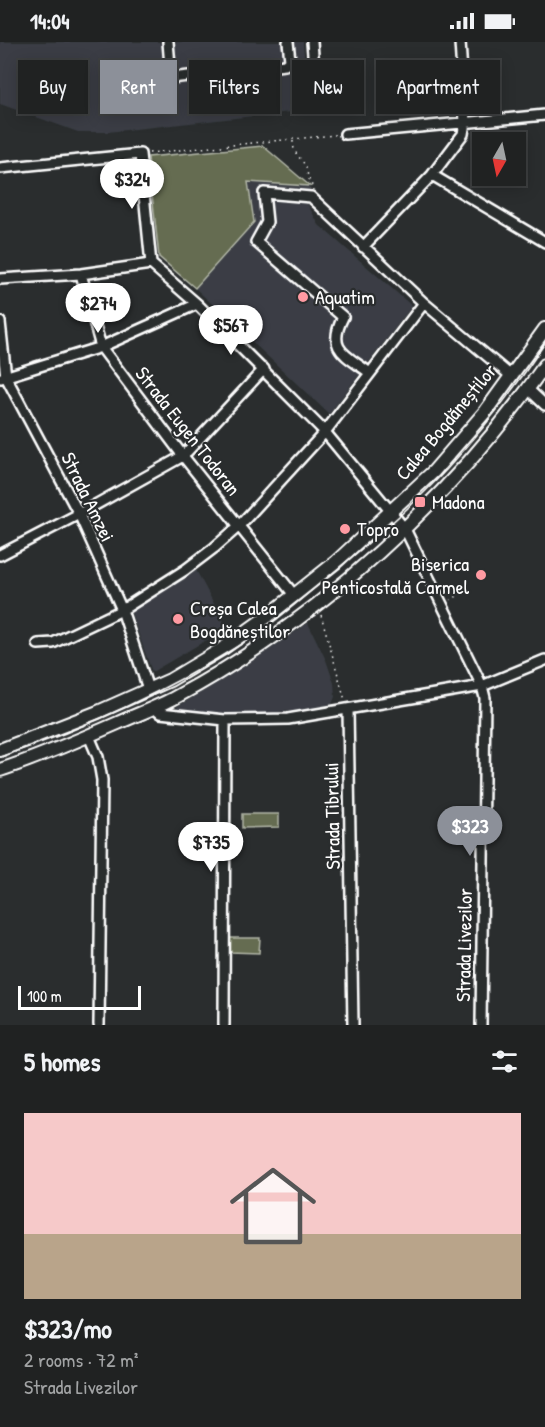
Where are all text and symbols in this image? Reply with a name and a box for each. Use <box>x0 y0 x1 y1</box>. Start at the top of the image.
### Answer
text: 14:04 <box>30 6 69 36</box>
chip: Buy <box>18 60 88 114</box>
chip: Rent <box>100 60 177 114</box>
chip: Filters <box>189 60 280 114</box>
chip: New <box>292 60 364 114</box>
chip: Apartment <box>376 60 500 114</box>
north arrow <box>472 132 526 186</box>
map controls <box>472 132 526 186</box>
pin: $324 <box>96 159 168 210</box>
text: $324 <box>114 165 150 192</box>
pin: $274 <box>62 283 134 334</box>
place label: Aquatim <box>315 283 375 310</box>
text: $274 <box>80 289 116 316</box>
marker: Aquatim <box>296 290 310 304</box>
pin: $567 <box>195 305 267 356</box>
text: $567 <box>213 311 249 338</box>
street label: Calea Bogdăneștilor <box>389 357 503 486</box>
street label: Strada Eugen Todoran <box>129 361 247 501</box>
street label: Strada Amzei <box>55 448 122 546</box>
place label: Madona <box>432 488 485 515</box>
marker: Madona <box>413 495 427 509</box>
place label: Topro <box>357 515 399 542</box>
marker: Topro <box>338 522 352 536</box>
place label: Biserica Penticostală Carmel <box>322 550 470 600</box>
marker: Biserica Penticostală Carmel <box>474 568 488 582</box>
place label: Creșa Calea Bogdăneștilor <box>190 594 290 644</box>
marker: Creșa Calea Bogdăneștilor <box>171 612 185 626</box>
street label: Strada Tibrului <box>317 762 346 870</box>
pin: $323 <box>434 806 506 857</box>
text: $323 <box>451 812 489 839</box>
pin: $735 <box>175 822 247 873</box>
text: $735 <box>192 828 230 855</box>
street label: Strada Livezilor <box>449 888 478 1002</box>
scale bar <box>18 983 141 1010</box>
text: 100 m <box>27 985 62 1007</box>
text: 5 homes <box>24 1044 100 1079</box>
icon: filters <box>488 1045 521 1078</box>
icon: home <box>219 1152 327 1260</box>
text: $323/mo <box>24 1311 112 1346</box>
text: 2 rooms · 72 m² <box>24 1346 138 1373</box>
text: Strada Livezilor <box>24 1373 138 1400</box>

